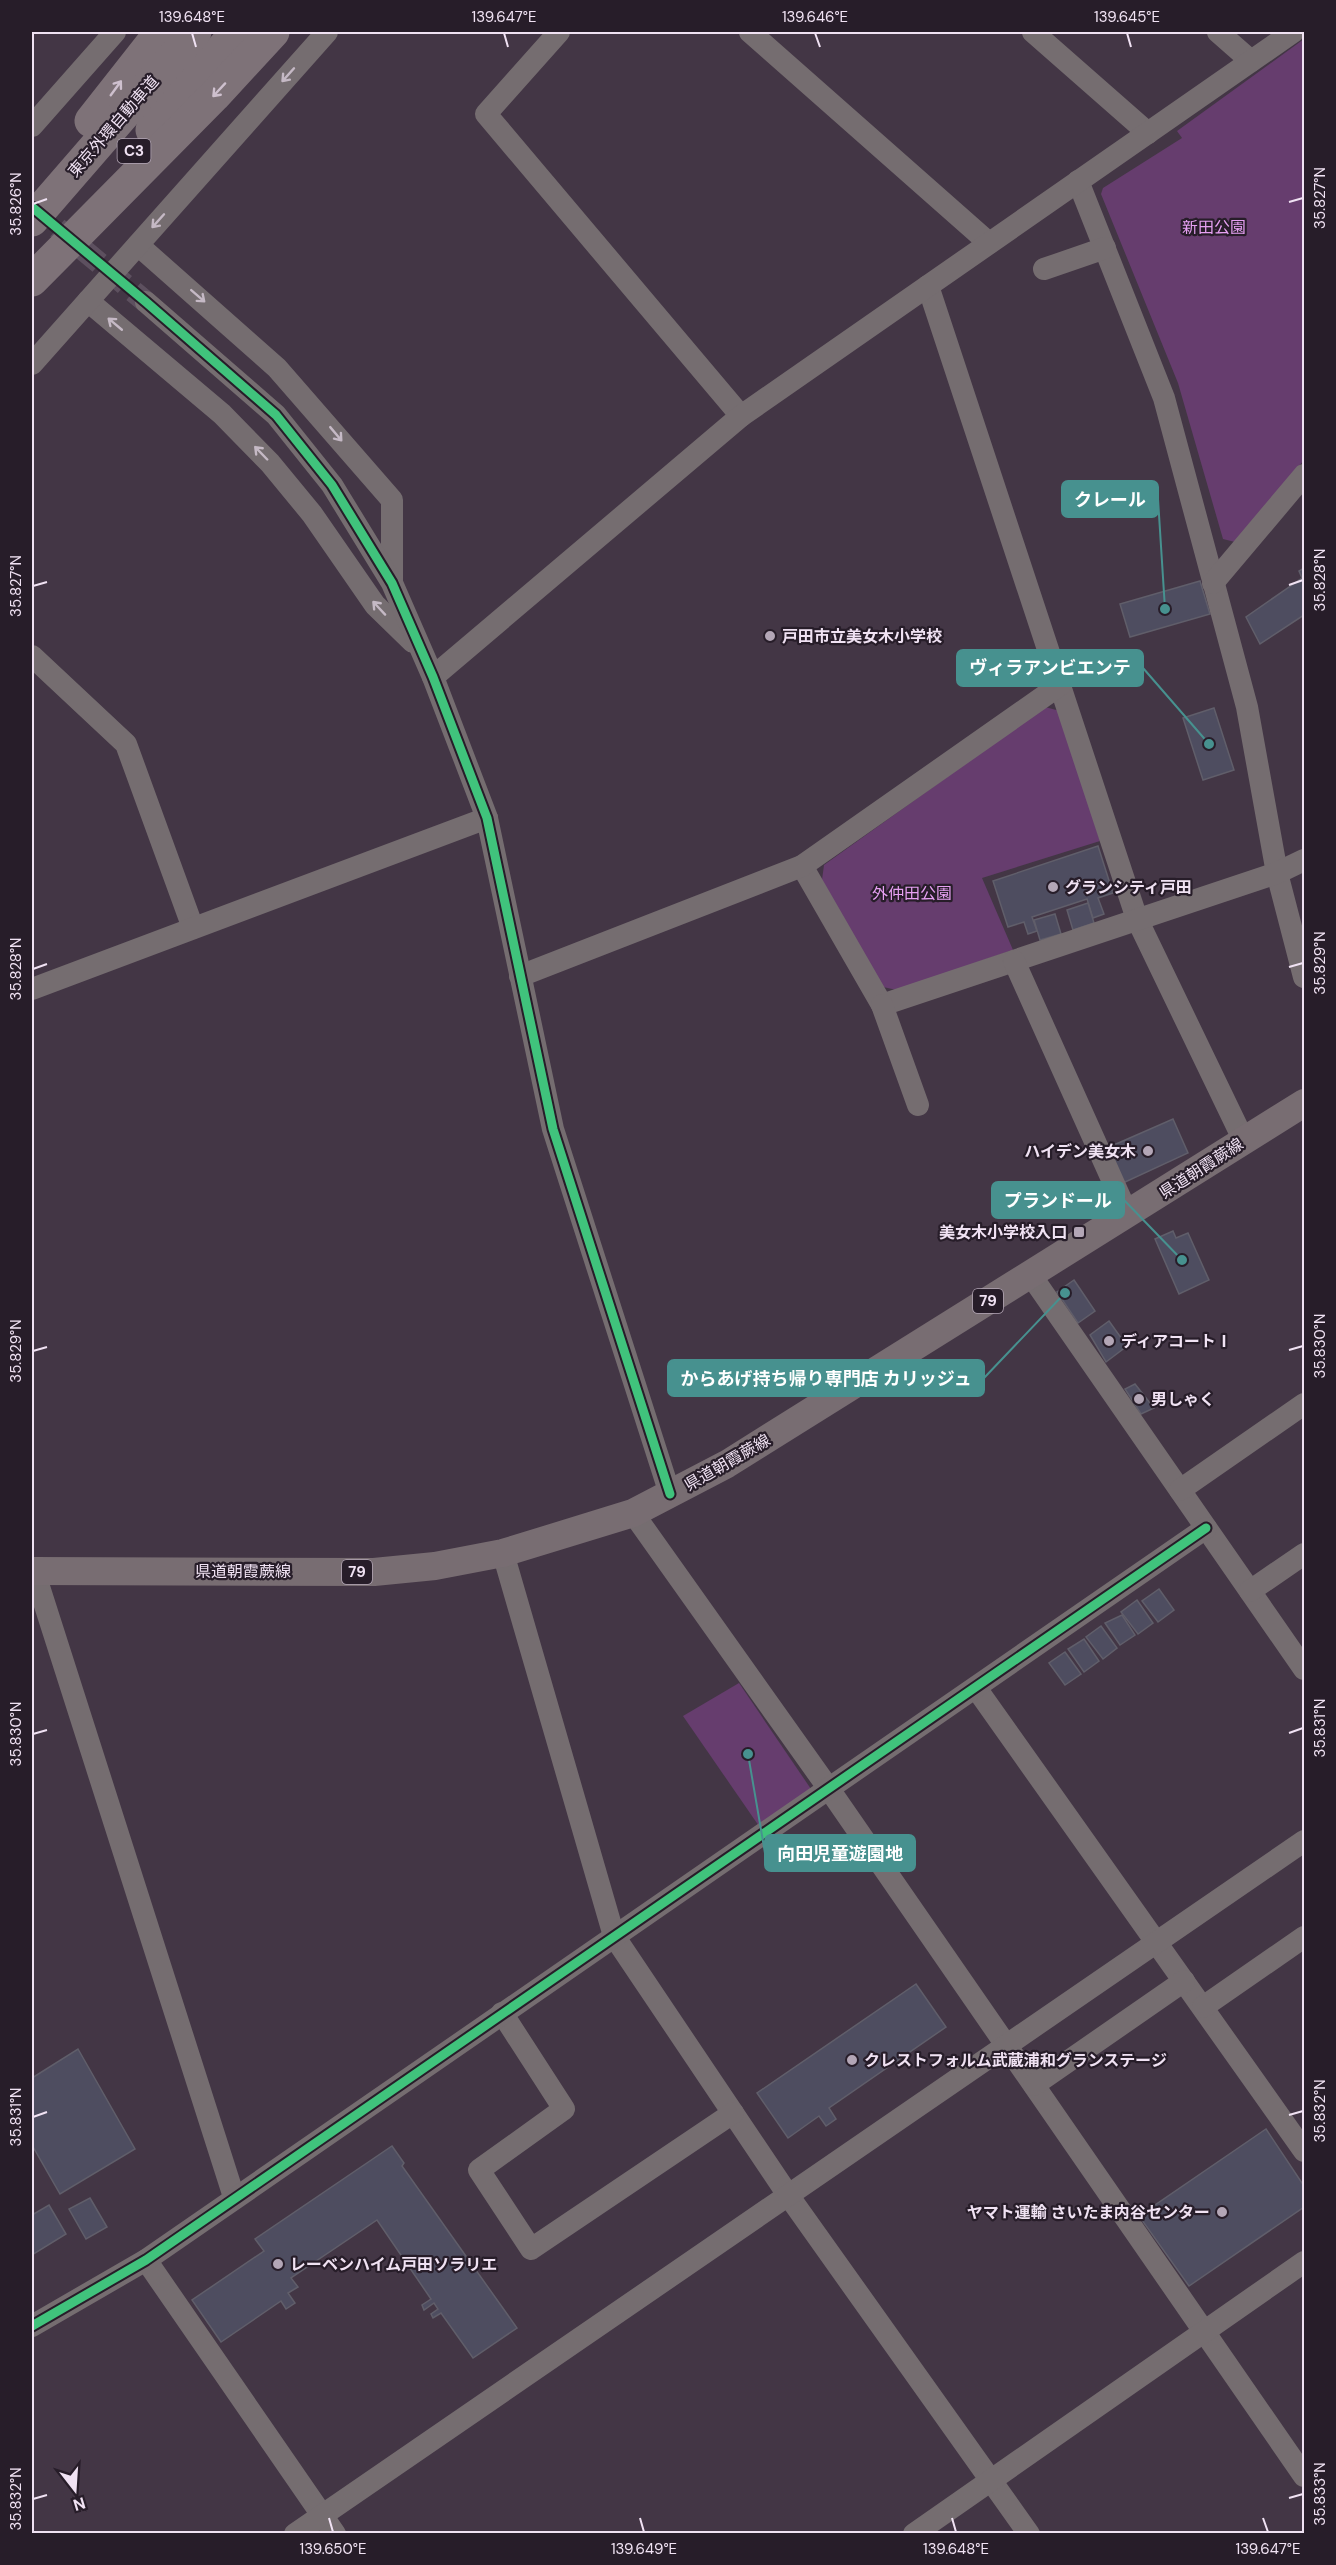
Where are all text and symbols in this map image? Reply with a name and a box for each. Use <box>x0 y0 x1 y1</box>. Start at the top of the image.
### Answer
text: 139.648°E <box>159 7 225 27</box>
text: 139.647°E <box>472 7 536 27</box>
text: 139.646°E <box>782 7 848 27</box>
text: 139.645°E <box>1094 7 1160 27</box>
one-way arrow <box>281 67 295 82</box>
street label: 東京外環自動車道 <box>63 71 163 182</box>
one-way arrow <box>110 80 122 96</box>
one-way arrow <box>213 82 227 97</box>
road number: C3 <box>118 139 150 163</box>
text: 35.827°N <box>1310 167 1330 229</box>
text: 35.826°N <box>6 172 26 236</box>
one-way arrow <box>151 213 165 228</box>
park label: 新田公園 <box>1182 217 1246 238</box>
one-way arrow <box>190 290 206 303</box>
one-way arrow <box>107 317 123 330</box>
one-way arrow <box>329 426 343 441</box>
one-way arrow <box>253 446 268 461</box>
callout: クレール <box>1062 481 1158 517</box>
text: クレール <box>1074 488 1146 512</box>
text: 35.828°N <box>1310 549 1330 611</box>
text: 35.827°N <box>6 555 26 617</box>
one-way arrow <box>372 601 386 616</box>
place label: 戸田市立美女木小学校 <box>782 626 942 647</box>
marker: 戸田市立美女木小学校 <box>763 629 777 643</box>
callout: ヴィラアンビエンテ <box>957 650 1143 686</box>
text: ヴィラアンビエンテ <box>969 656 1131 680</box>
place label: グランシティ戸田 <box>1065 877 1192 898</box>
marker: グランシティ戸田 <box>1046 880 1060 894</box>
park label: 外仲田公園 <box>872 883 952 904</box>
text: 35.829°N <box>1310 931 1330 995</box>
text: 35.828°N <box>6 938 26 1000</box>
street label: 県道朝霞蕨線 <box>1155 1133 1247 1203</box>
place label: ハイデン美女木 <box>1024 1141 1136 1162</box>
marker: ハイデン美女木 <box>1141 1144 1155 1158</box>
callout: プランドール <box>992 1182 1124 1218</box>
text: プランドール <box>1004 1189 1112 1213</box>
place label: 美女木小学校入口 <box>939 1222 1067 1243</box>
marker: 美女木小学校入口 <box>1072 1225 1086 1239</box>
road number: 79 <box>973 1289 1003 1313</box>
text: 35.830°N <box>1310 1314 1330 1378</box>
text: 35.829°N <box>6 1319 26 1383</box>
place label: ディアコートⅠ <box>1121 1331 1232 1352</box>
marker: ディアコートⅠ <box>1102 1334 1116 1348</box>
callout: からあげ持ち帰り専門店 カリッジュ <box>668 1360 984 1396</box>
text: からあげ持ち帰り専門店 カリッジュ <box>681 1367 971 1391</box>
place label: 男しゃく <box>1151 1389 1215 1410</box>
marker: 男しゃく <box>1132 1392 1146 1406</box>
street label: 県道朝霞蕨線 <box>680 1429 774 1496</box>
road number: 79 <box>342 1560 372 1584</box>
street label: 県道朝霞蕨線 <box>195 1561 291 1582</box>
text: 35.831°N <box>1310 1699 1330 1757</box>
text: 35.830°N <box>6 1702 26 1766</box>
callout: 向田児童遊園地 <box>765 1835 915 1871</box>
text: 向田児童遊園地 <box>777 1842 903 1866</box>
place label: クレストフォルム武蔵浦和グランステージ <box>864 2050 1167 2071</box>
marker: クレストフォルム武蔵浦和グランステージ <box>845 2053 859 2067</box>
text: 35.832°N <box>1310 2079 1330 2143</box>
text: 35.831°N <box>6 2088 26 2146</box>
place label: ヤマト運輸 さいたま内谷センター <box>967 2202 1210 2223</box>
marker: ヤマト運輸 さいたま内谷センター <box>1215 2205 1229 2219</box>
place label: レーベンハイム戸田ソラリエ <box>290 2254 497 2275</box>
marker: レーベンハイム戸田ソラリエ <box>271 2257 285 2271</box>
north arrow <box>45 2460 105 2520</box>
text: 35.833°N <box>1310 2462 1330 2526</box>
text: 35.832°N <box>6 2467 26 2531</box>
text: N <box>71 2492 88 2516</box>
text: 139.650°E <box>300 2539 366 2559</box>
text: 139.649°E <box>611 2539 677 2559</box>
text: 139.648°E <box>923 2539 989 2559</box>
text: 139.647°E <box>1236 2539 1300 2559</box>

